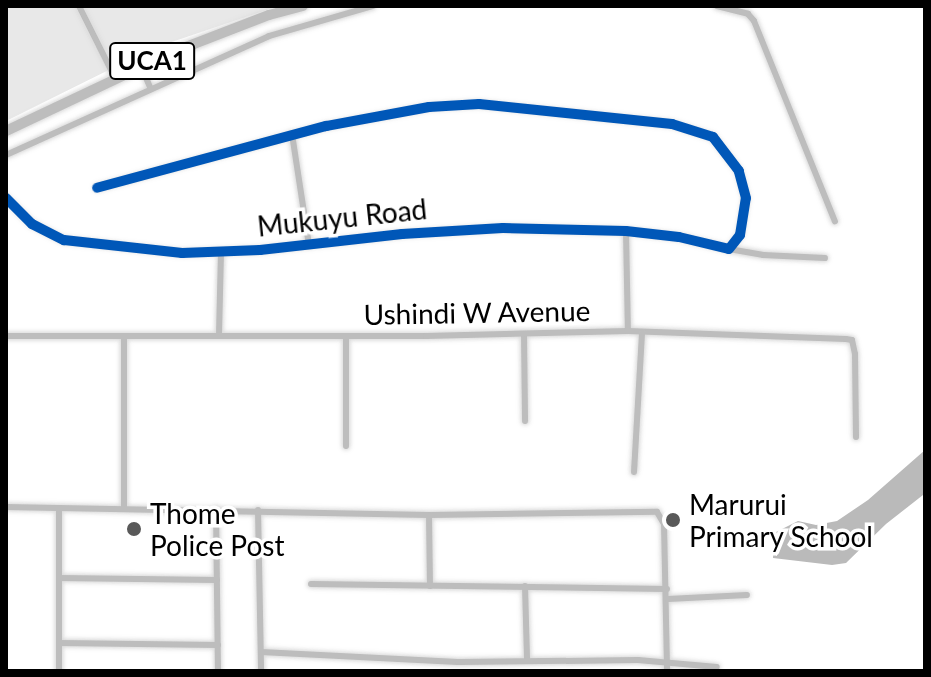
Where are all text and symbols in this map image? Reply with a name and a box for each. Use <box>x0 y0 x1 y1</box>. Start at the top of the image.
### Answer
road number: UCA1 <box>108 39 196 83</box>
street label: Mukuyu Road <box>255 191 429 243</box>
street label: Ushindi W Avenue <box>363 293 591 331</box>
place label: Marurui Primary School <box>689 487 874 553</box>
place label: Thome Police Post <box>150 496 284 562</box>
marker: Marurui Primary School <box>664 511 682 529</box>
marker: Thome Police Post <box>125 520 143 538</box>

